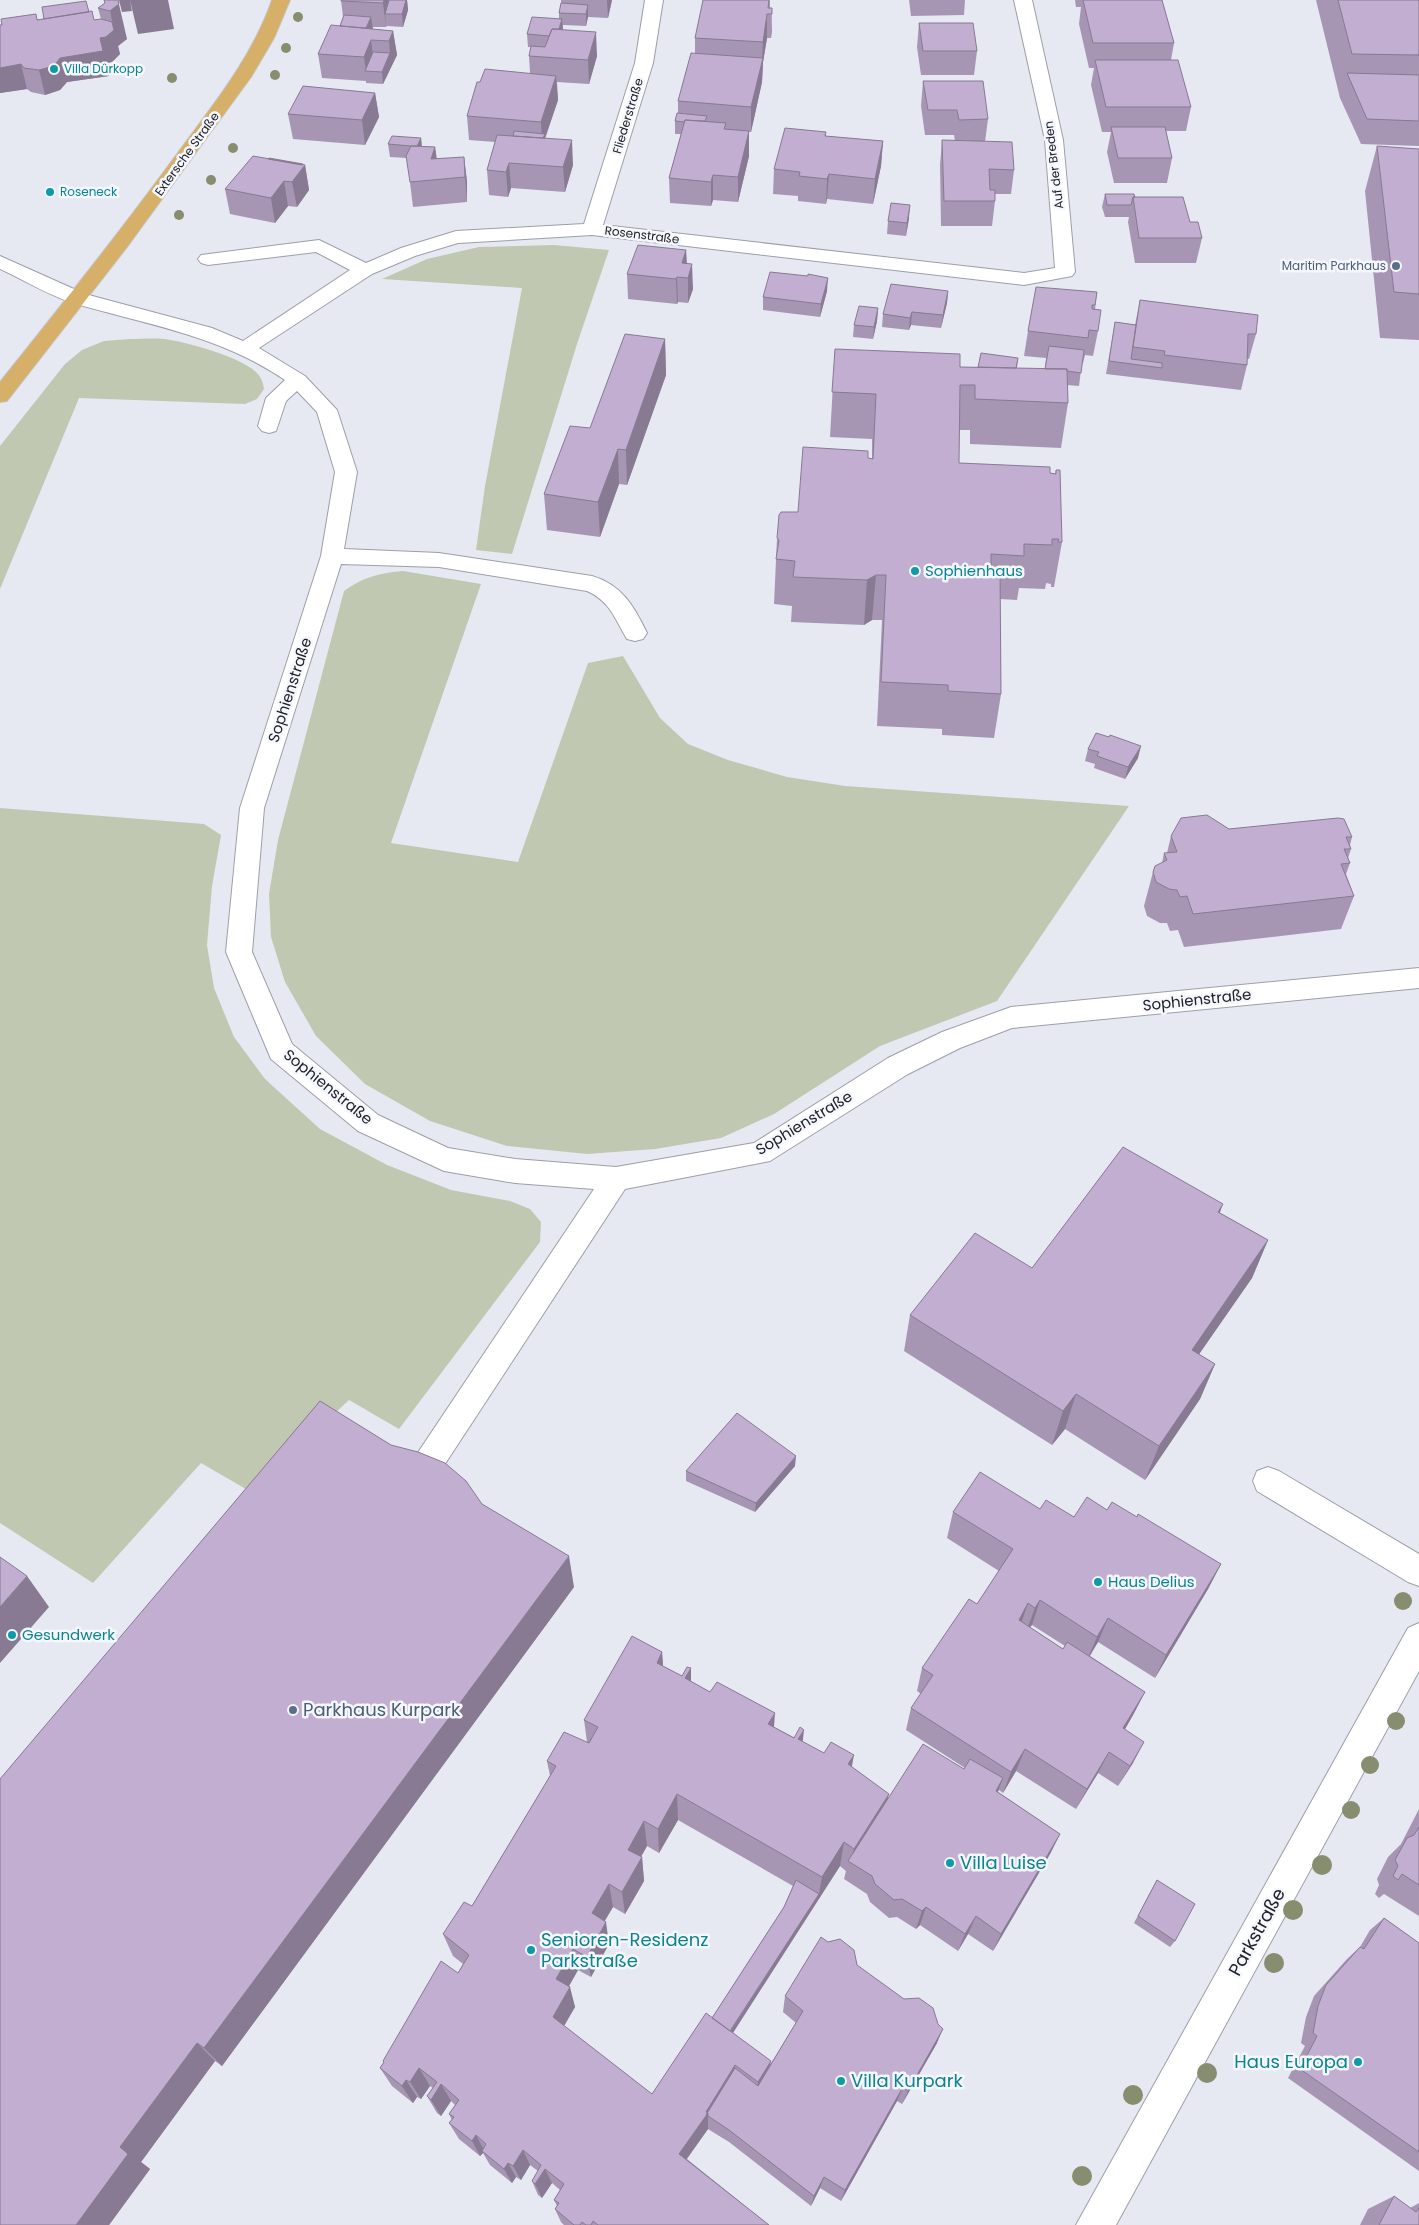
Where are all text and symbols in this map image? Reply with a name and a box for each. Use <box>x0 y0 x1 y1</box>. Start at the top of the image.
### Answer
place label: Villa Dürkopp <box>64 60 143 77</box>
marker: Villa Dürkopp <box>48 63 60 75</box>
street label: Fliederstraße <box>608 76 647 156</box>
street label: Extersche Straße <box>150 108 223 199</box>
street label: Auf der Breden <box>1040 120 1067 210</box>
place label: Roseneck <box>60 183 118 200</box>
marker: Roseneck <box>44 186 56 198</box>
street label: Rosenstraße <box>604 221 680 248</box>
place label: Maritim Parkhaus <box>1282 257 1386 274</box>
marker: Maritim Parkhaus <box>1390 260 1402 272</box>
place label: Sophienhaus <box>925 560 1023 581</box>
marker: Sophienhaus <box>909 565 921 577</box>
street label: Sophienstraße <box>263 635 316 745</box>
street label: Sophienstraße <box>1142 983 1252 1016</box>
street label: Sophienstraße <box>279 1044 377 1129</box>
street label: Sophienstraße <box>751 1085 856 1160</box>
place label: Haus Delius <box>1108 1571 1195 1592</box>
marker: Haus Delius <box>1092 1576 1104 1588</box>
place label: Gesundwerk <box>22 1624 115 1645</box>
marker: Gesundwerk <box>6 1629 18 1641</box>
place label: Parkhaus Kurpark <box>303 1697 461 1722</box>
marker: Parkhaus Kurpark <box>287 1704 299 1716</box>
place label: Villa Luise <box>960 1850 1047 1875</box>
marker: Villa Luise <box>944 1857 956 1869</box>
street label: Parkstraße <box>1222 1883 1291 1980</box>
place label: Senioren-Residenz Parkstraße <box>541 1927 708 1973</box>
marker: Senioren-Residenz Parkstraße <box>525 1944 537 1956</box>
place label: Haus Europa <box>1234 2049 1348 2074</box>
marker: Haus Europa <box>1352 2056 1364 2068</box>
place label: Villa Kurpark <box>851 2068 963 2093</box>
marker: Villa Kurpark <box>835 2075 847 2087</box>

